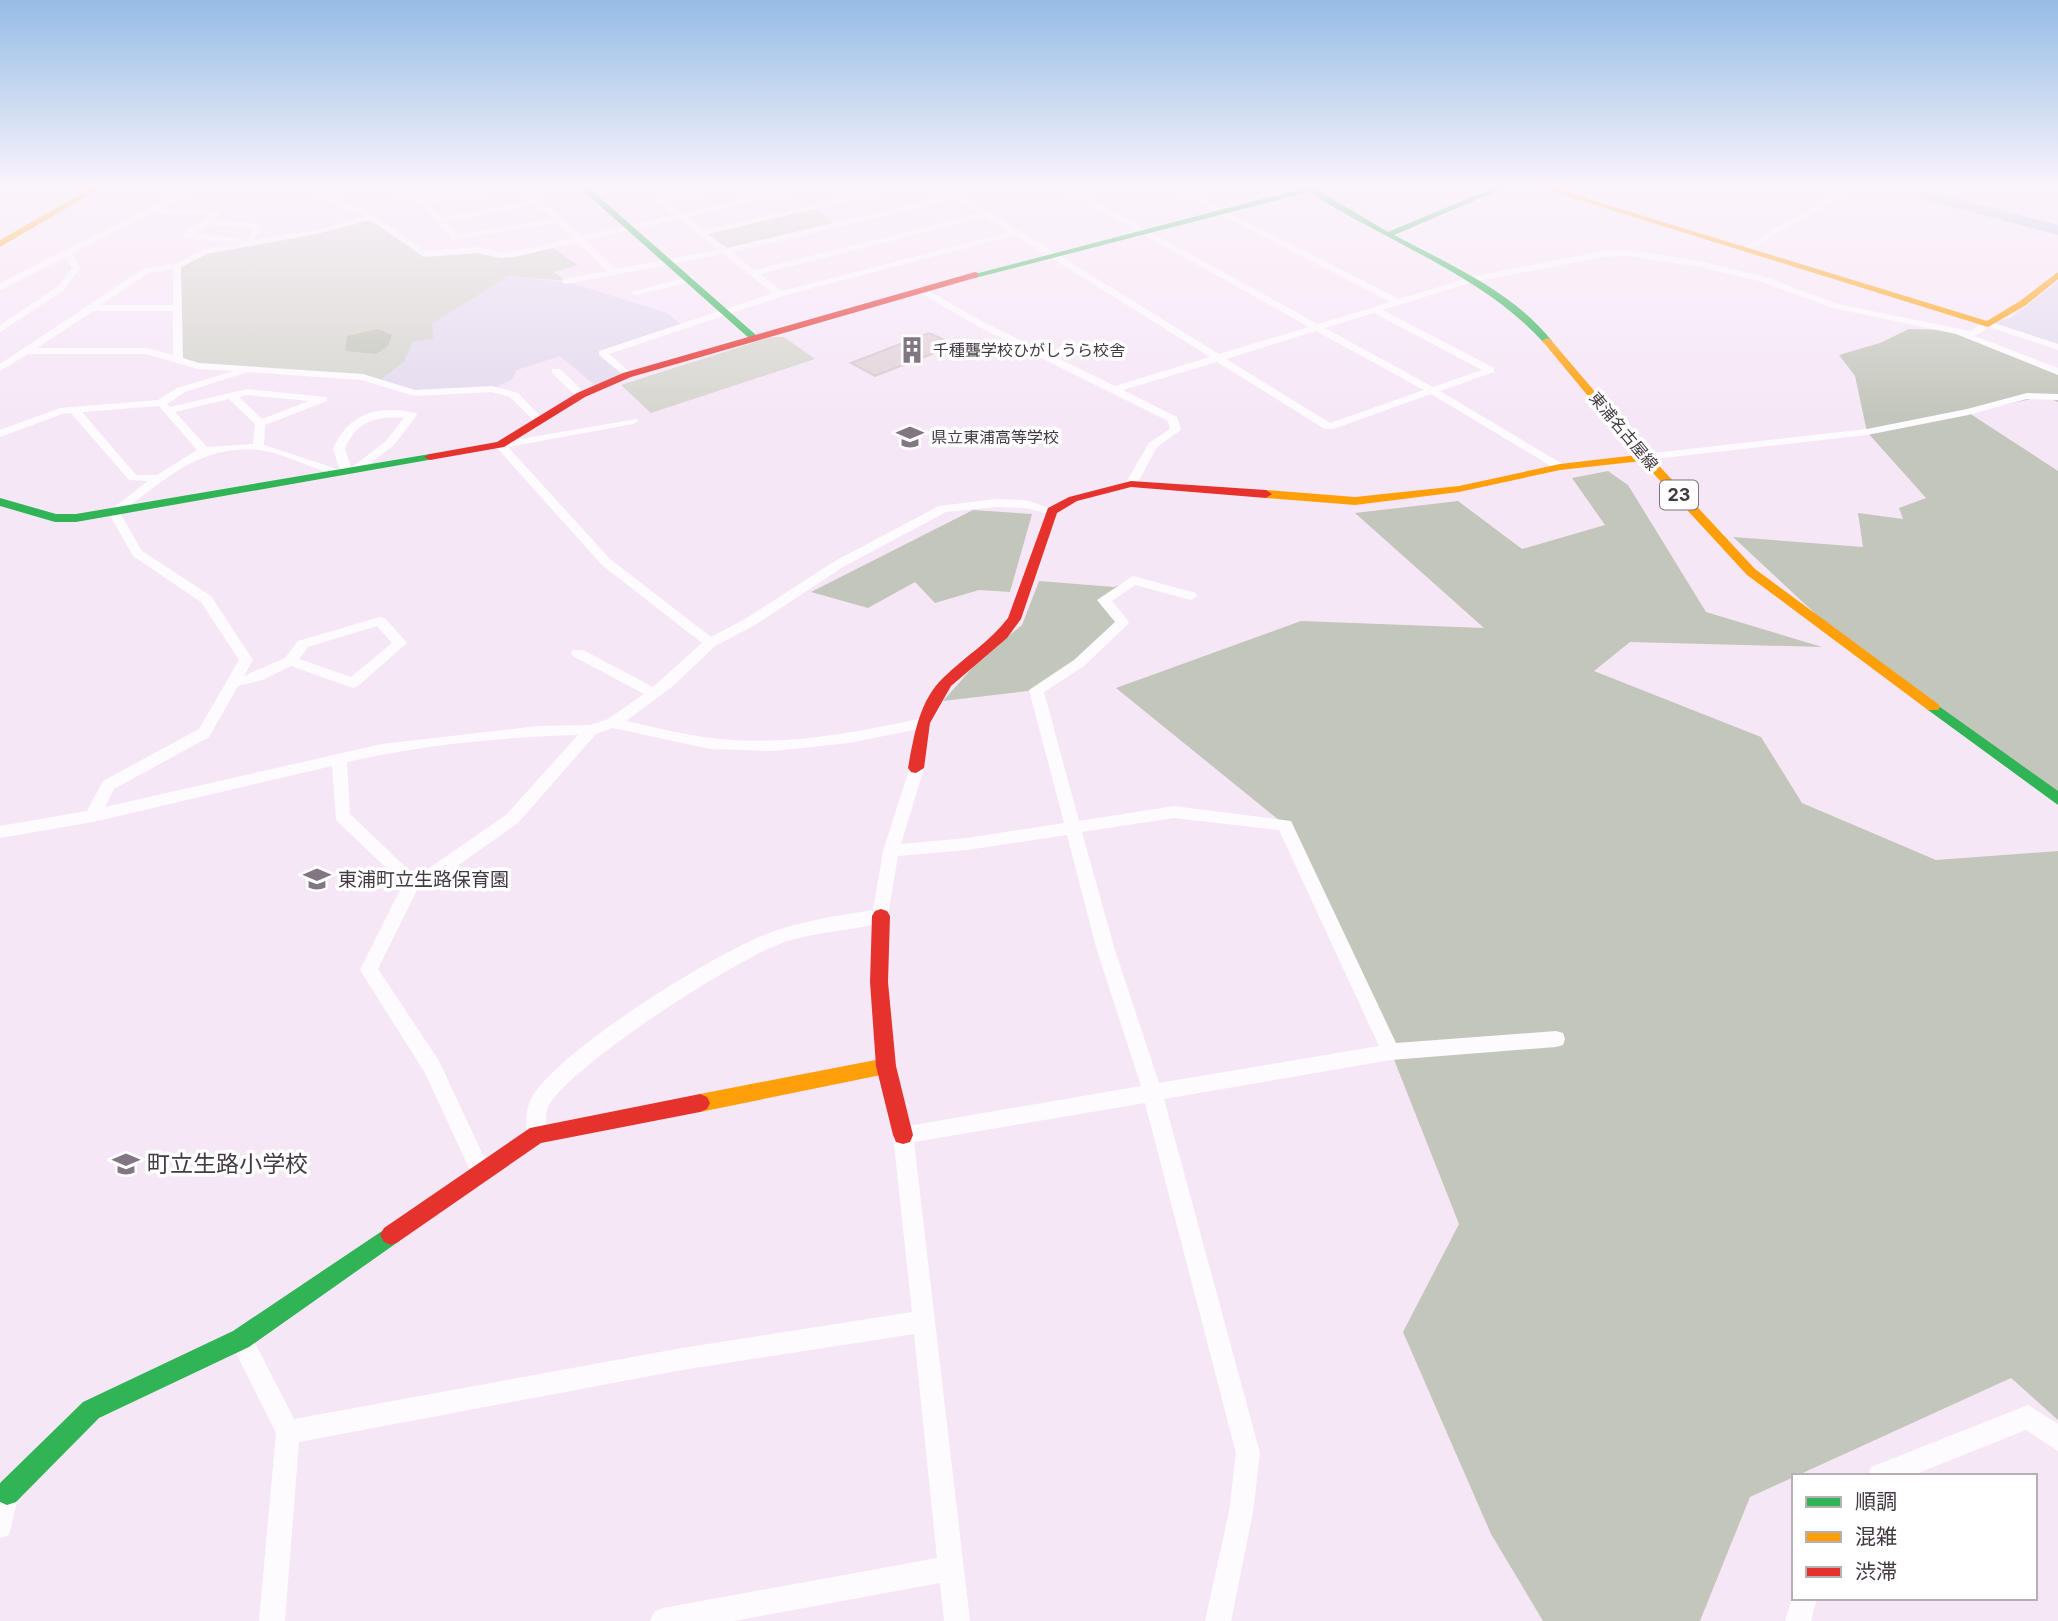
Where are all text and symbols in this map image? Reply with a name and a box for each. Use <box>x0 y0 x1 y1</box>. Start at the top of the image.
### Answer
building icon: 千種聾学校ひがしうら校舎 <box>897 335 927 365</box>
place label: 千種聾学校ひがしうら校舎 <box>933 340 1125 360</box>
street label: 東浦名古屋線 <box>1585 388 1663 474</box>
school or university icon: 県立東浦高等学校 <box>895 422 925 452</box>
place label: 県立東浦高等学校 <box>931 427 1059 447</box>
road number: 23 <box>1660 480 1698 509</box>
school or university icon: 東浦町立生路保育園 <box>302 864 332 894</box>
place label: 東浦町立生路保育園 <box>338 868 509 891</box>
school or university icon: 町立生路小学校 <box>111 1149 141 1179</box>
place label: 町立生路小学校 <box>147 1150 308 1178</box>
legend <box>1792 1474 2037 1600</box>
text: 順調 <box>1855 1489 1897 1514</box>
text: 混雑 <box>1855 1524 1897 1549</box>
text: 渋滞 <box>1855 1559 1897 1584</box>

